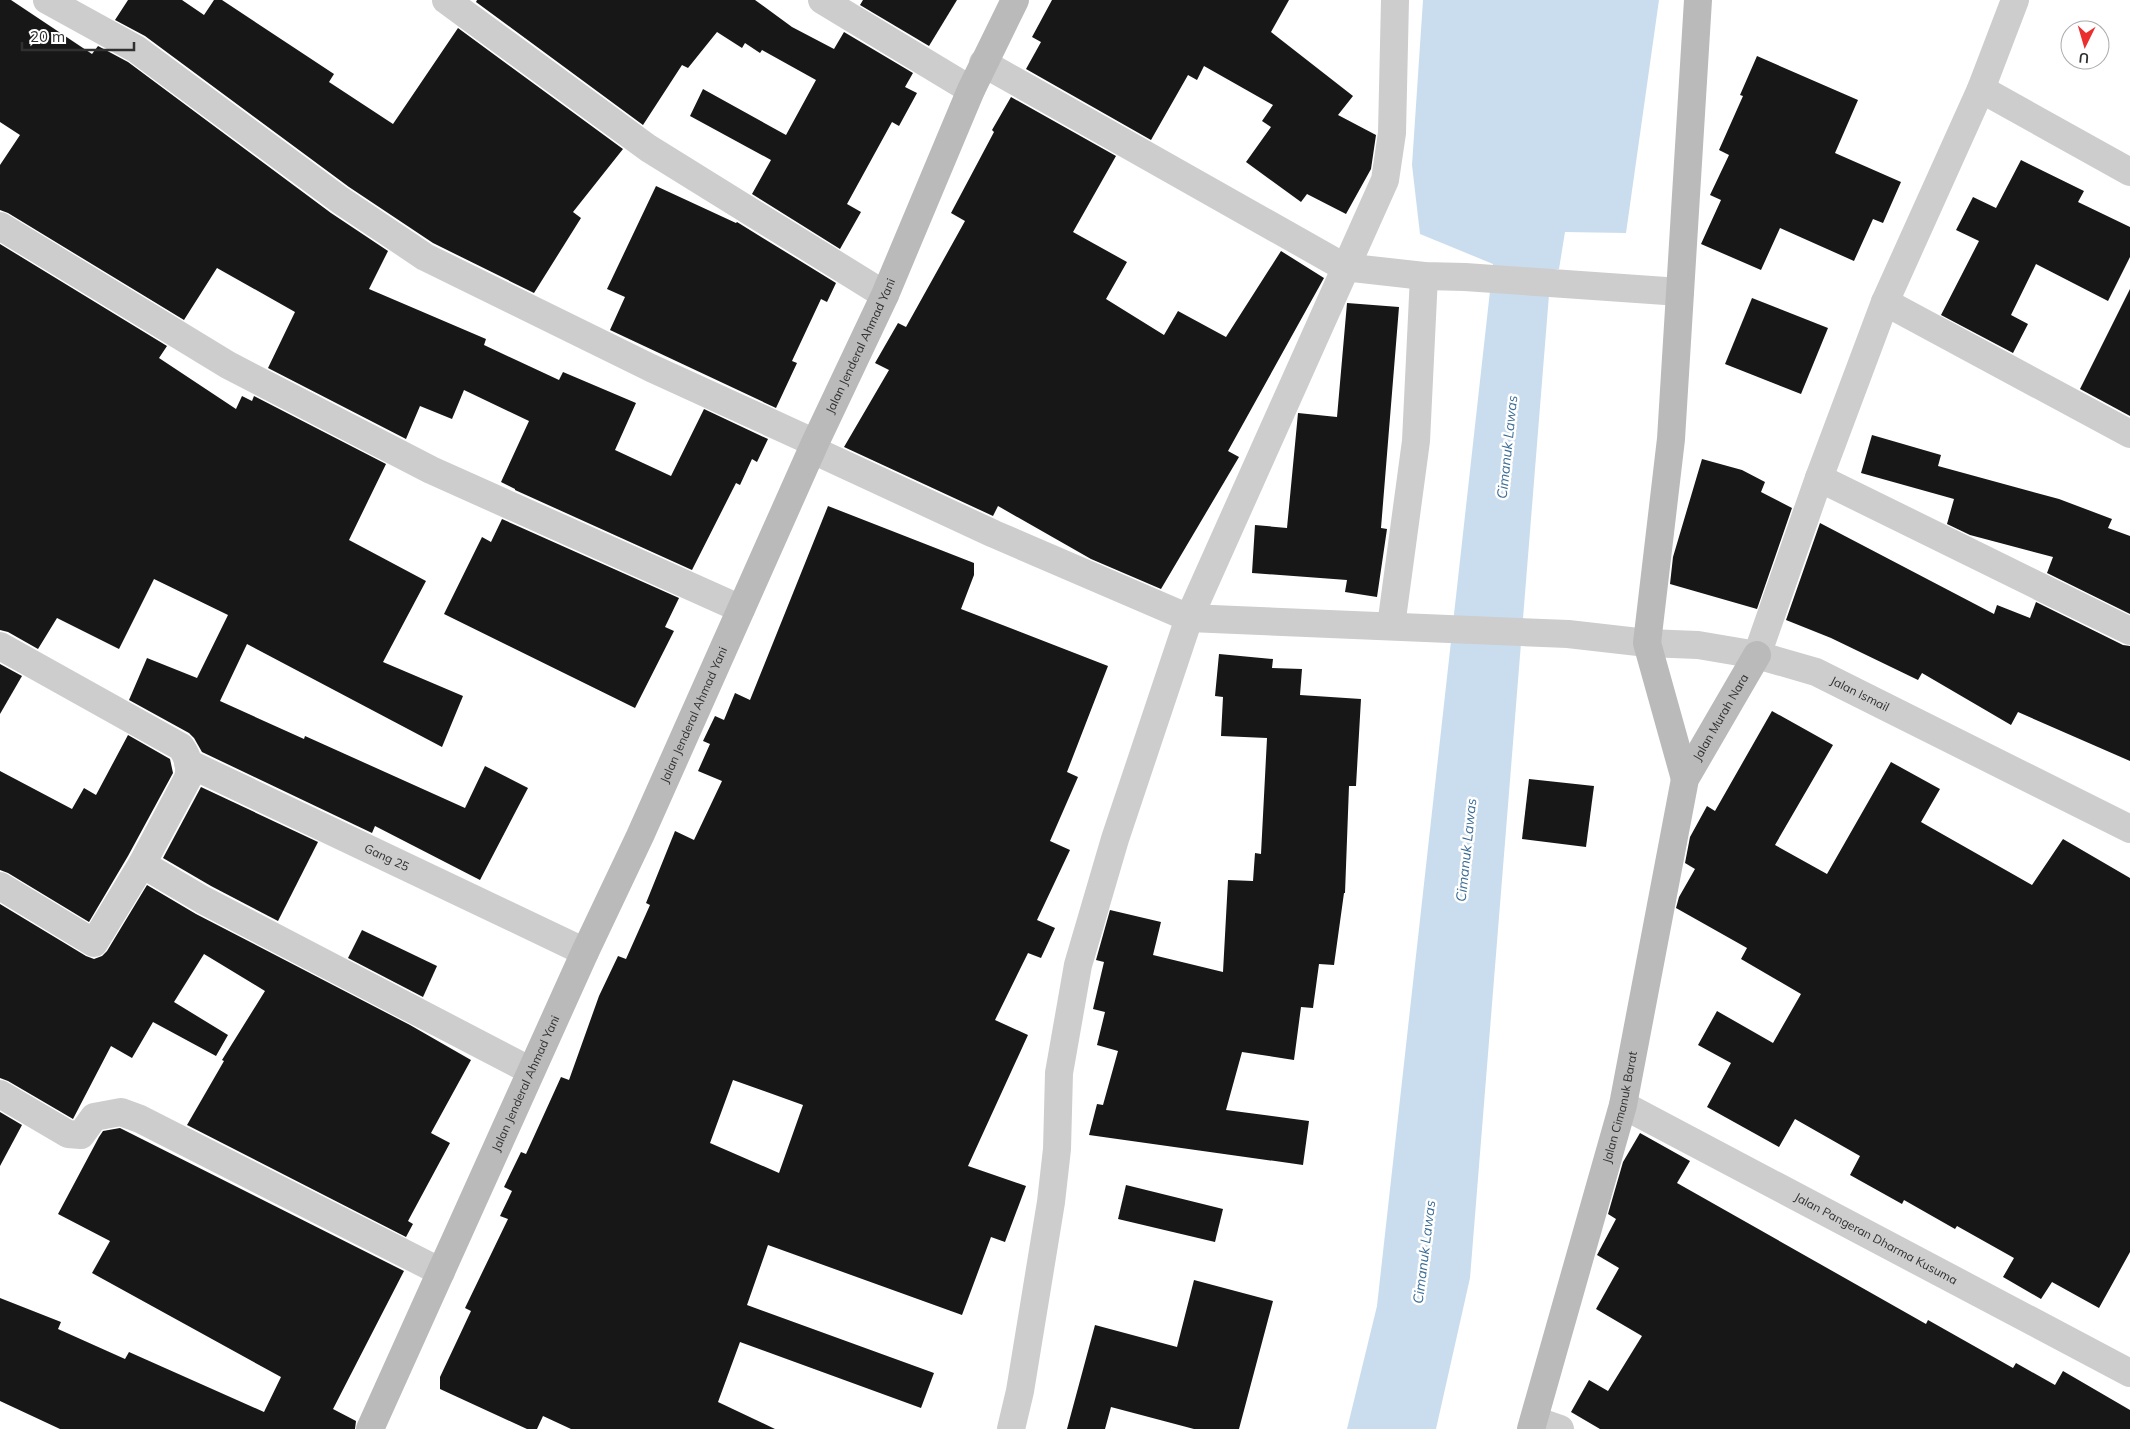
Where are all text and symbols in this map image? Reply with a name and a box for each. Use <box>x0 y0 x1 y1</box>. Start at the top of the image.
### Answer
scale bar <box>22 20 135 52</box>
north arrow <box>2060 20 2110 70</box>
text: 20 m <box>30 27 65 46</box>
text: U <box>2078 49 2090 67</box>
street label: Jalan Jenderal Ahmad Yani <box>822 276 898 416</box>
water label: Cimanuk Lawas <box>1493 394 1521 500</box>
street label: Jalan Jenderal Ahmad Yani <box>657 644 730 785</box>
street label: Jalan Murah Nara <box>1689 671 1751 763</box>
street label: Jalan Ismail <box>1828 672 1892 714</box>
water label: Cimanuk Lawas <box>1452 797 1480 903</box>
street label: Gang 25 <box>362 840 412 874</box>
street label: Jalan Jenderal Ahmad Yani <box>488 1013 563 1154</box>
street label: Jalan Cimanuk Barat <box>1599 1050 1640 1165</box>
street label: Jalan Pangeran Dharma Kusuma <box>1792 1189 1960 1287</box>
water label: Cimanuk Lawas <box>1409 1199 1439 1305</box>

